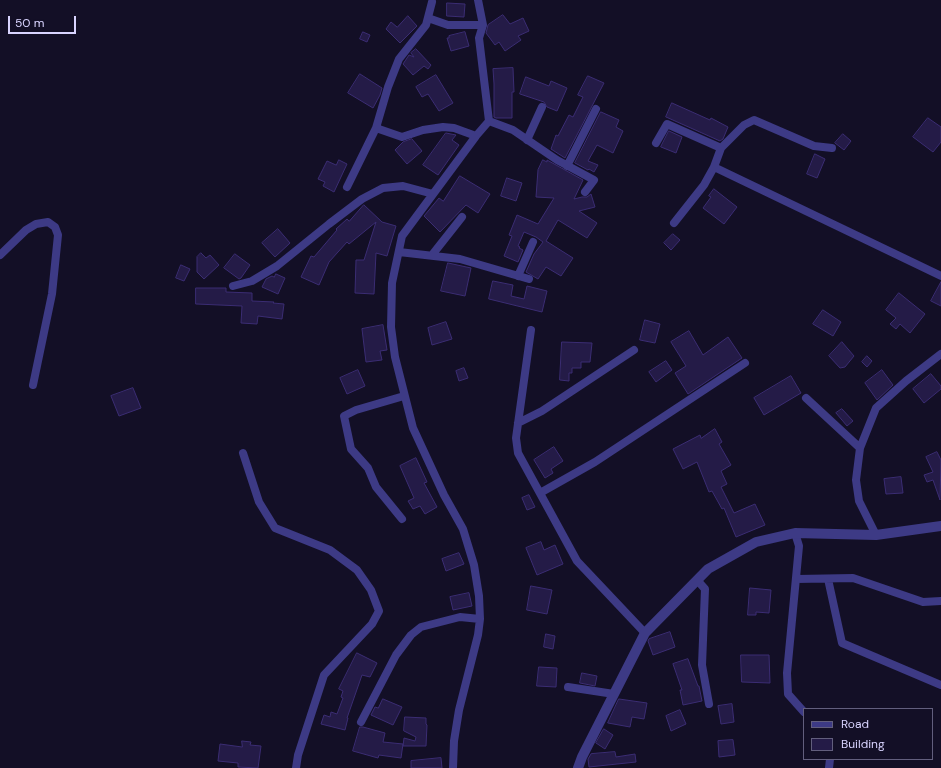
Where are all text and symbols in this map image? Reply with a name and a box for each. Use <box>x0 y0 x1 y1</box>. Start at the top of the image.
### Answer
scale bar <box>10 8 78 34</box>
text: 50 m <box>15 15 44 31</box>
legend <box>803 708 933 760</box>
text: Road <box>841 716 869 732</box>
text: Building <box>841 736 885 752</box>

